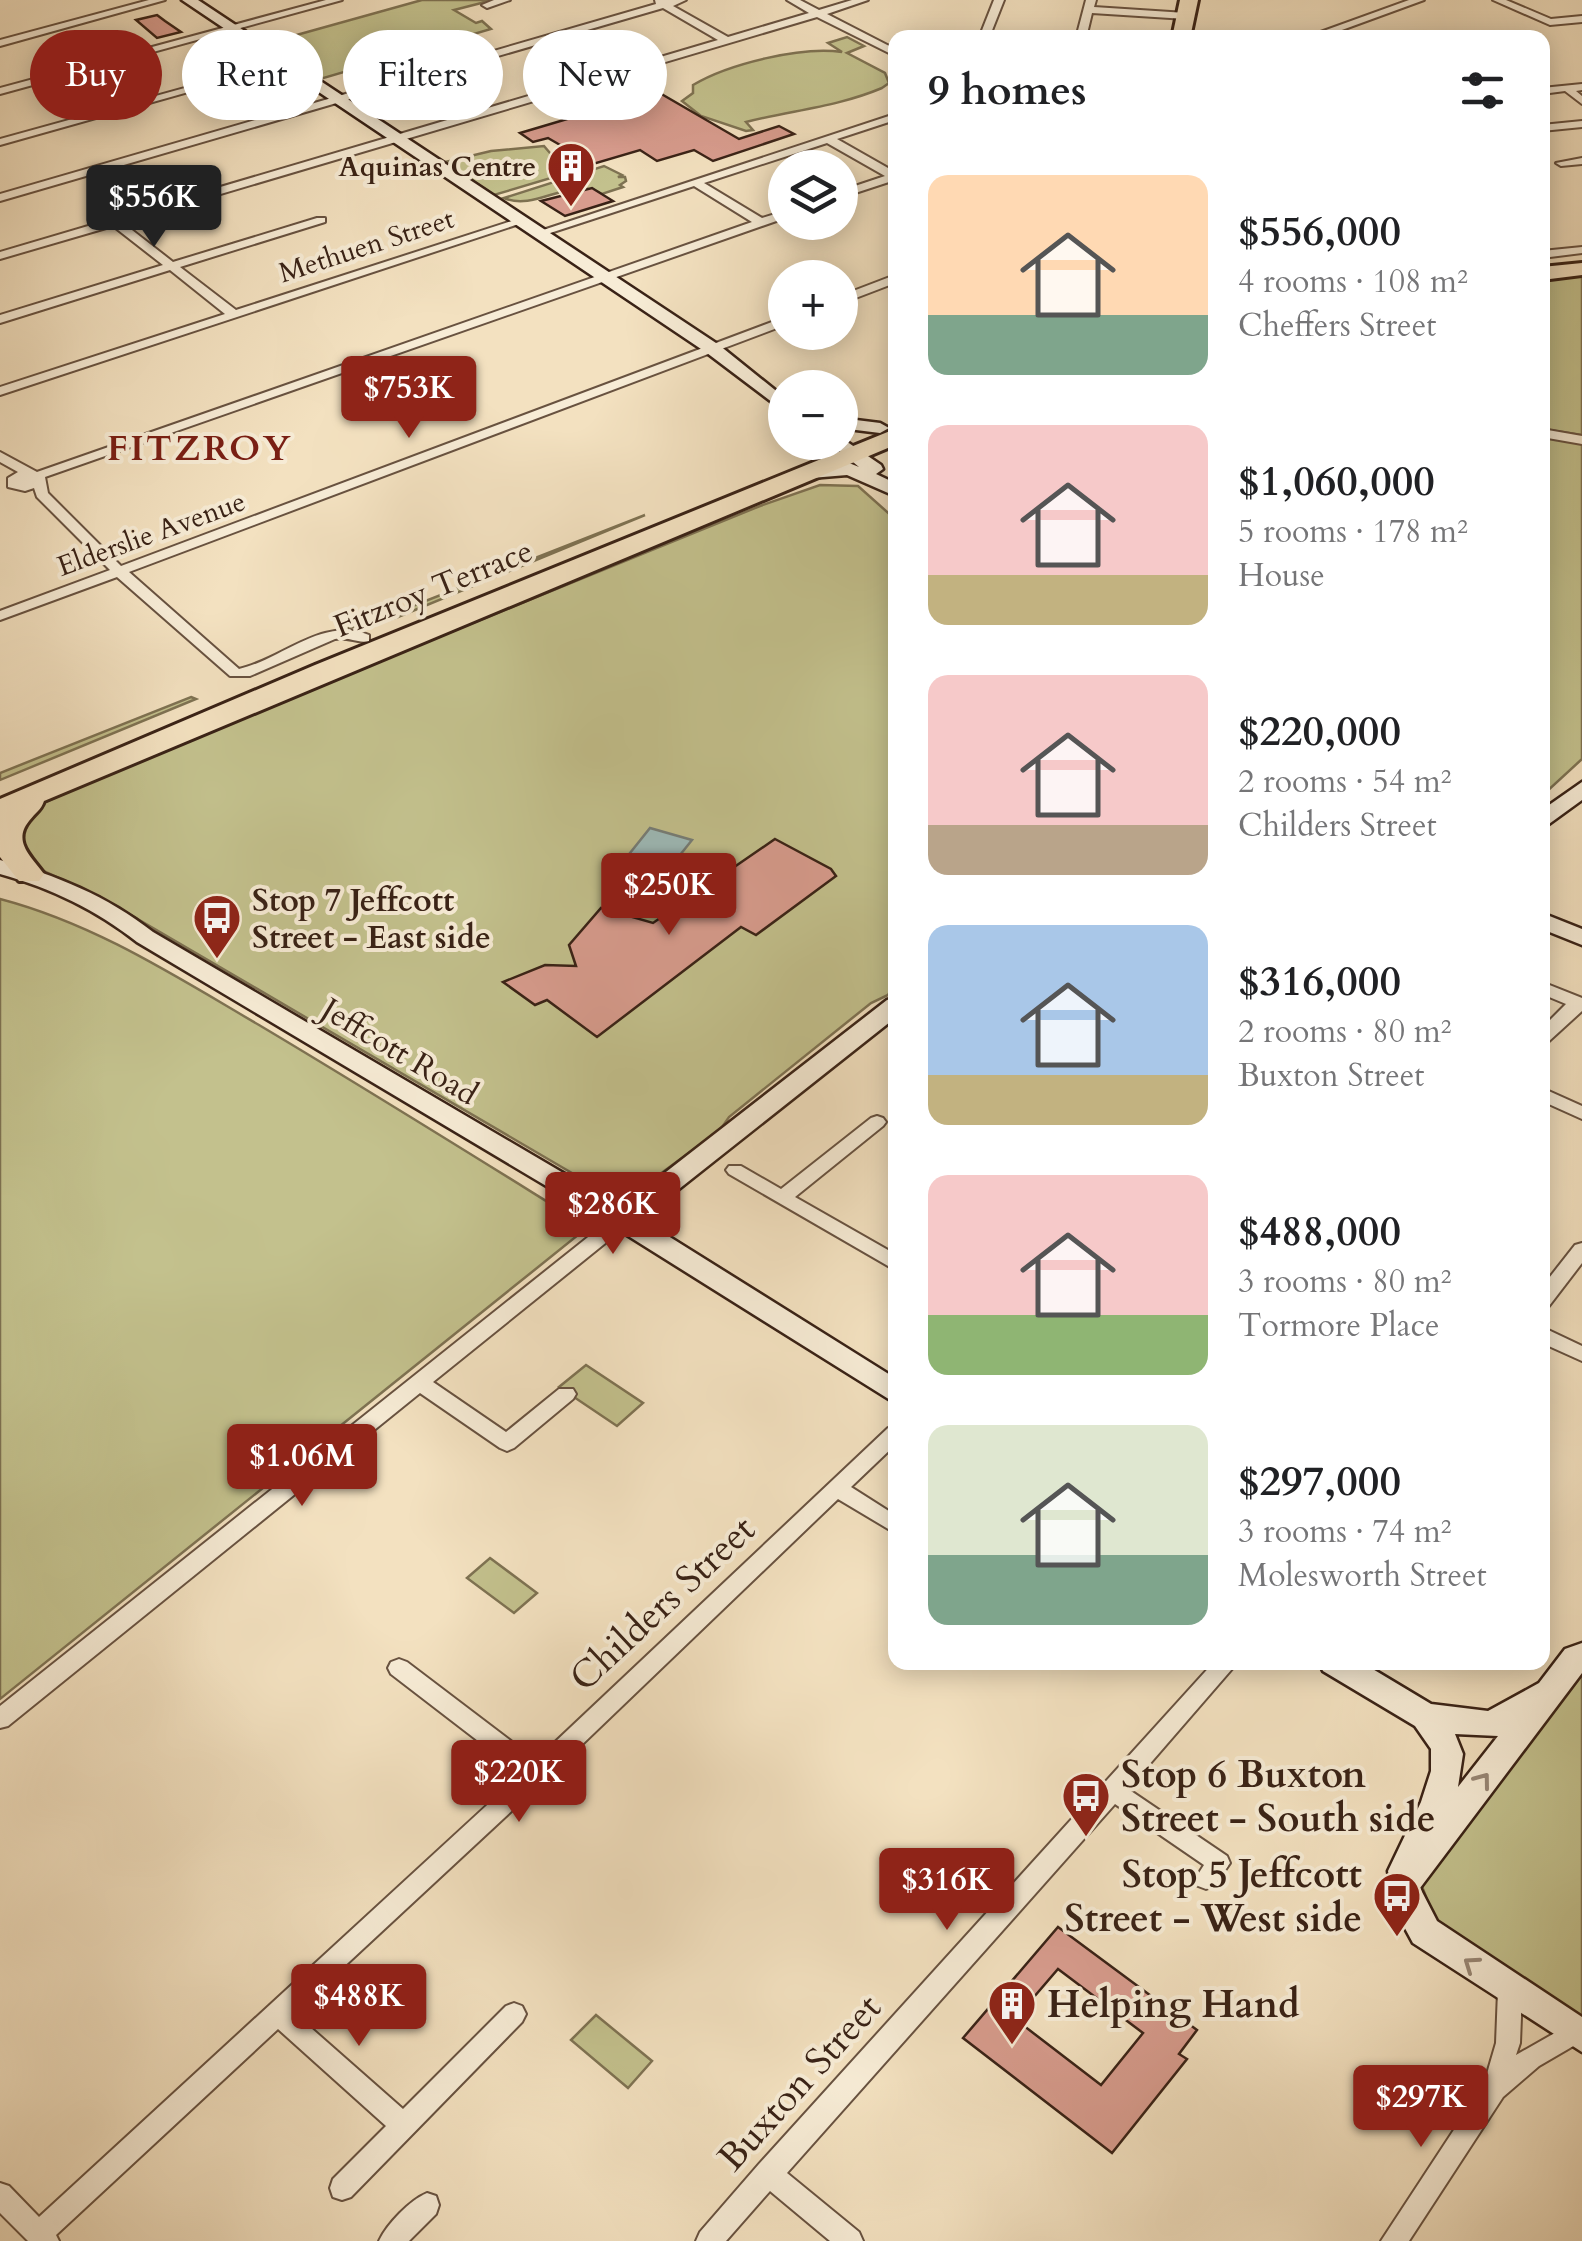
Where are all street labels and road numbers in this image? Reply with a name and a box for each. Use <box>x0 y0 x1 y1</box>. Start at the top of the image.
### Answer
street label: Methuen Street <box>274 200 459 292</box>
street label: Elderslie Avenue <box>52 482 251 586</box>
street label: Fitzroy Terrace <box>328 529 539 649</box>
street label: Jeffcott Road <box>309 986 486 1116</box>
street label: Childers Street <box>559 1504 767 1703</box>
street label: Buxton Street <box>706 1983 893 2182</box>

